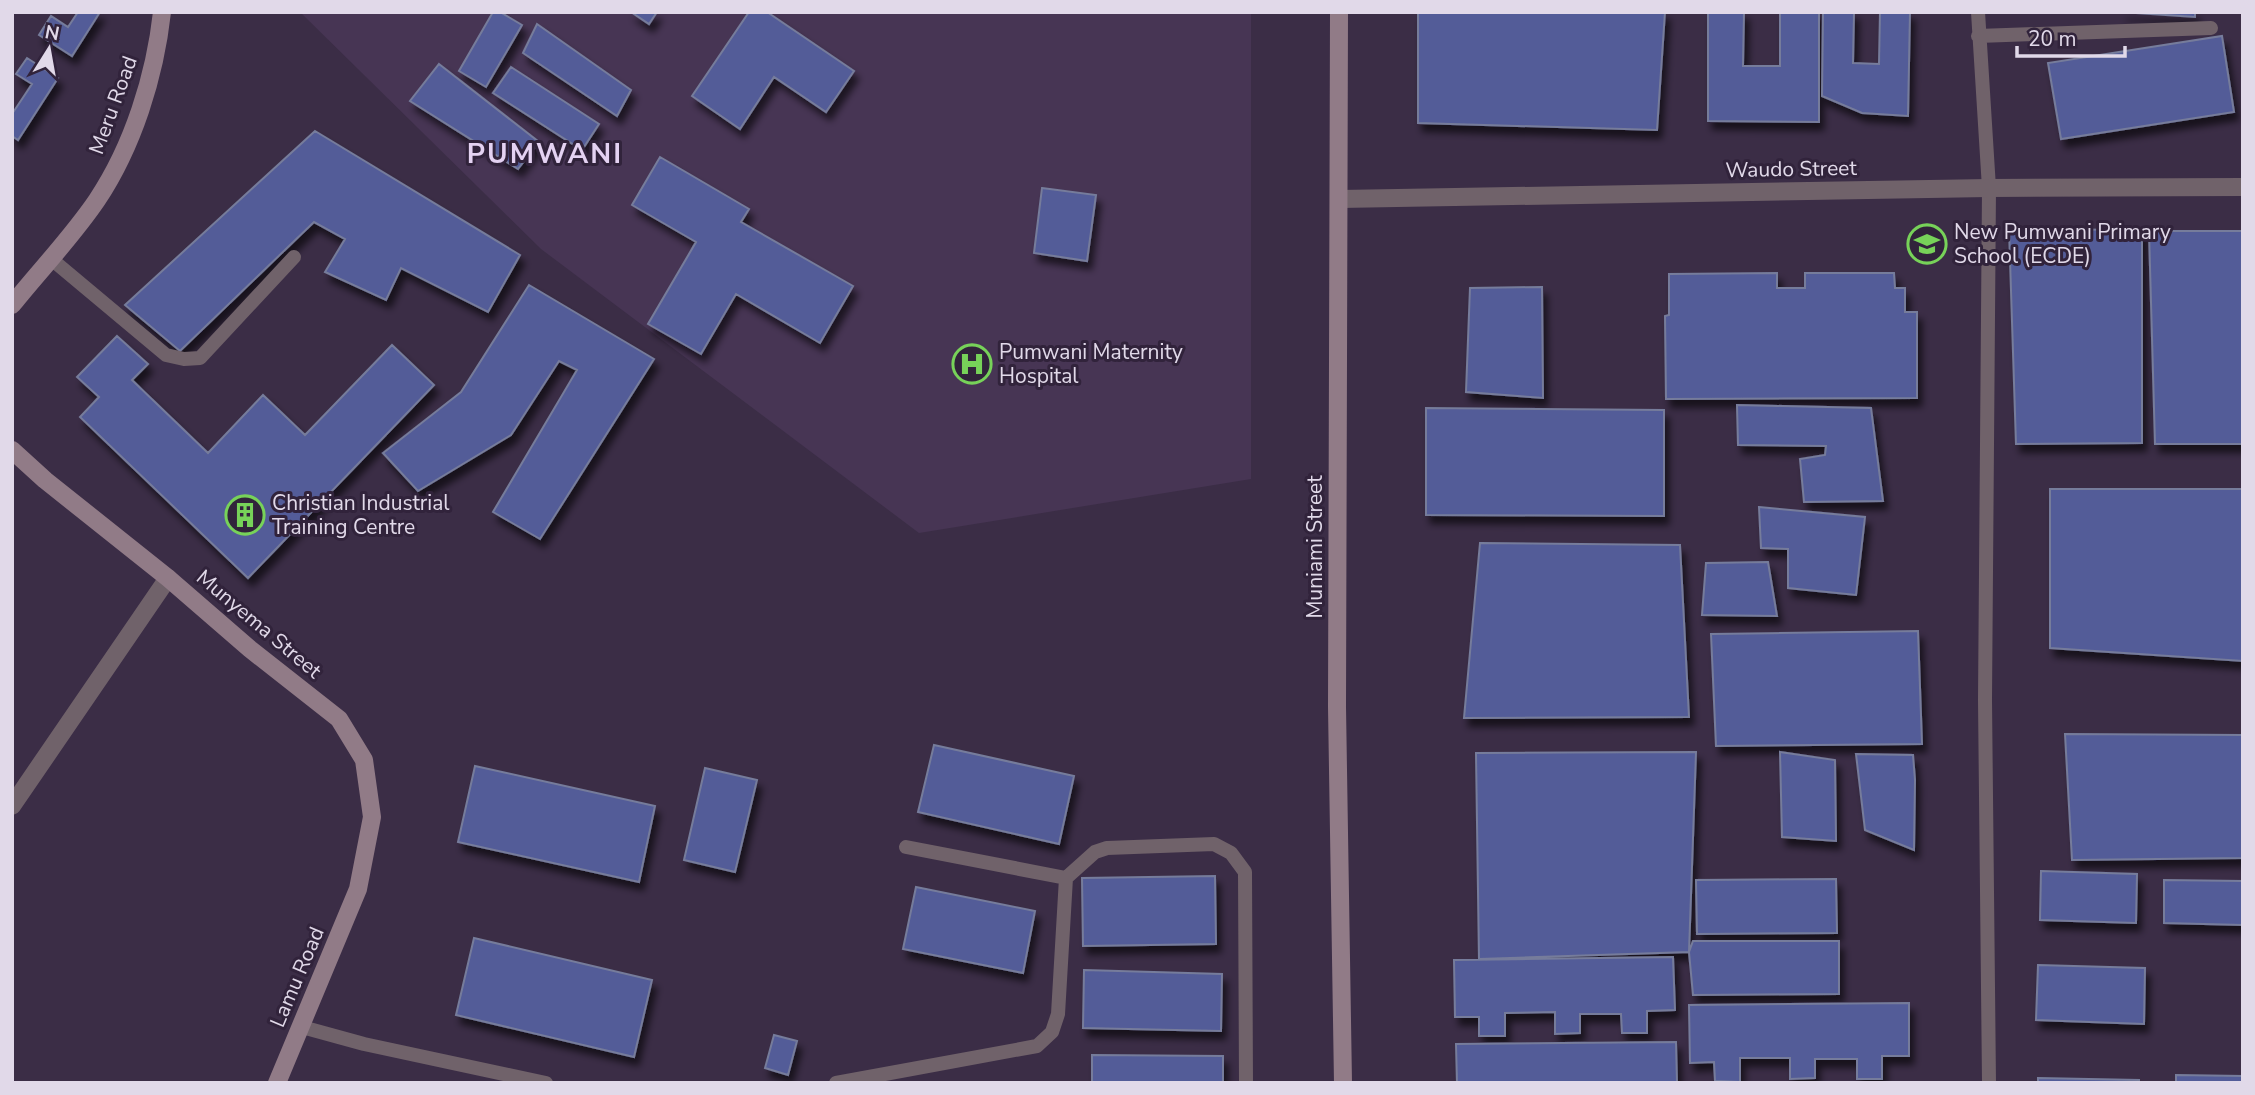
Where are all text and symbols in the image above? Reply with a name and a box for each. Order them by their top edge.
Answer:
north arrow [14,14,84,84]
scale bar [2017,14,2126,58]
text: N [43,19,62,47]
text: 20 m [2028,25,2077,53]
street label: Meru Road [82,52,144,158]
district label: PUMWANI [467,135,623,173]
street label: Waudo Street [1725,154,1858,184]
place label: New Pumwani Primary School (ECDE) [1954,218,2171,270]
school or university icon: New Pumwani Primary School (ECDE) [1906,223,1948,265]
place label: Pumwani Maternity Hospital [999,338,1183,390]
hospital icon: Pumwani Maternity Hospital [951,343,993,385]
street label: Muniami Street [1301,475,1329,619]
place label: Christian Industrial Training Centre [272,489,450,541]
building icon: Christian Industrial Training Centre [224,494,266,536]
street label: Munyema Street [191,563,328,685]
street label: Lamu Road [263,922,331,1032]

